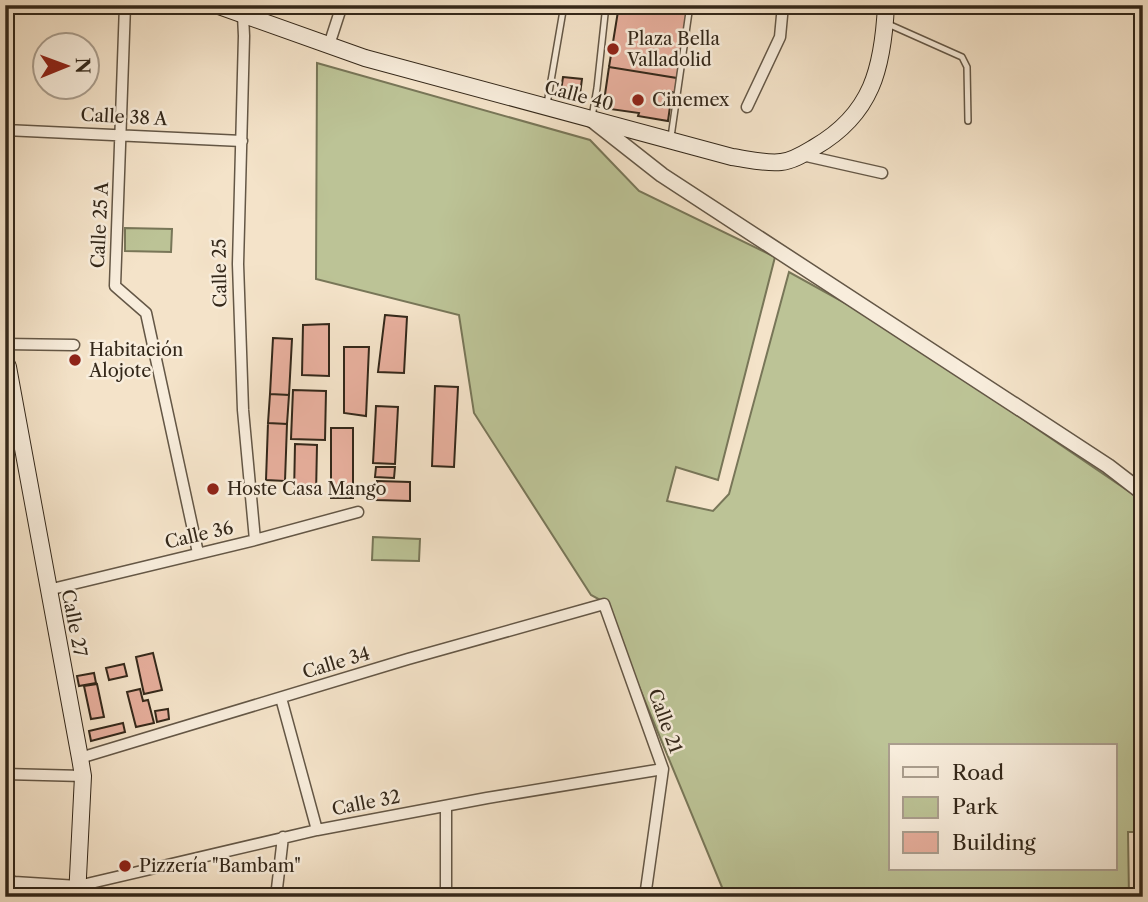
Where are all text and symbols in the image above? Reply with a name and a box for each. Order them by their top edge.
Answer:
place label: Plaza Bella Valladolid [626,28,720,71]
north arrow [32,32,102,102]
marker: Plaza Bella Valladolid [605,41,621,57]
text: N [71,57,94,74]
street label: Calle 40 [542,76,616,116]
place label: Cinemex [652,89,730,111]
marker: Cinemex [630,92,646,108]
street label: Calle 38 A [80,104,169,130]
street label: Calle 25 A [87,181,113,269]
street label: Calle 25 [208,238,232,308]
place label: Habitación Alojote [88,339,183,382]
marker: Habitación Alojote [67,352,83,368]
place label: Hoste Casa Mango [227,478,387,500]
marker: Hoste Casa Mango [205,481,221,497]
street label: Calle 36 [163,516,235,554]
street label: Calle 27 [57,587,91,659]
street label: Calle 34 [300,642,372,684]
street label: Calle 21 [643,686,687,757]
legend [889,744,1116,870]
text: Road [952,760,1004,785]
street label: Calle 32 [330,786,402,820]
text: Park [952,794,998,819]
text: Building [952,830,1037,855]
place label: Pizzería "Bambam" [139,855,301,877]
marker: Pizzería "Bambam" [117,858,133,874]

